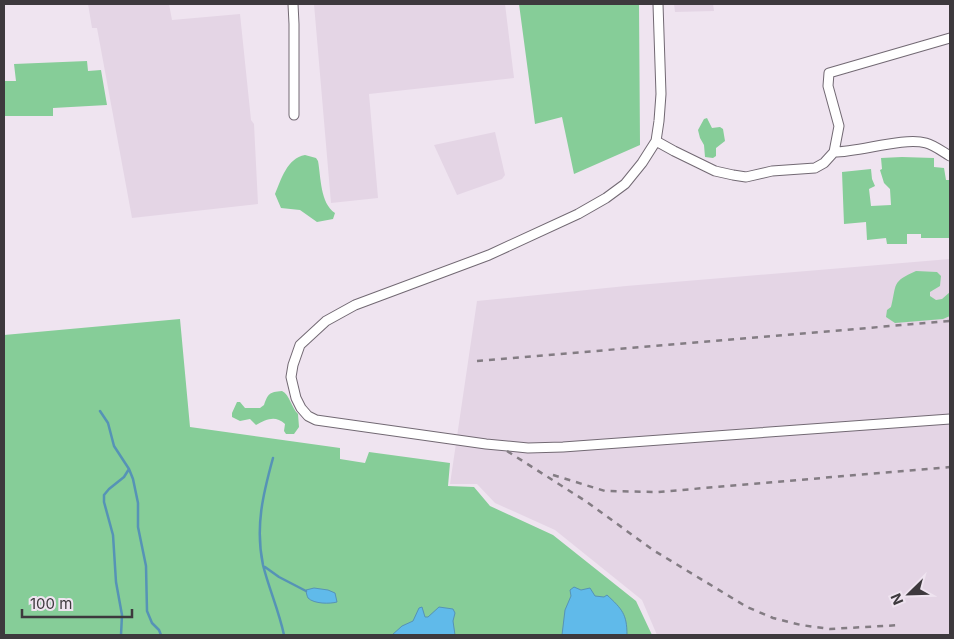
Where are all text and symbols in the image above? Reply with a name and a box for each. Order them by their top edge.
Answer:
north arrow [884,569,934,619]
scale bar [22,586,132,618]
text: N [887,591,906,608]
text: 100 m [30,594,72,613]

